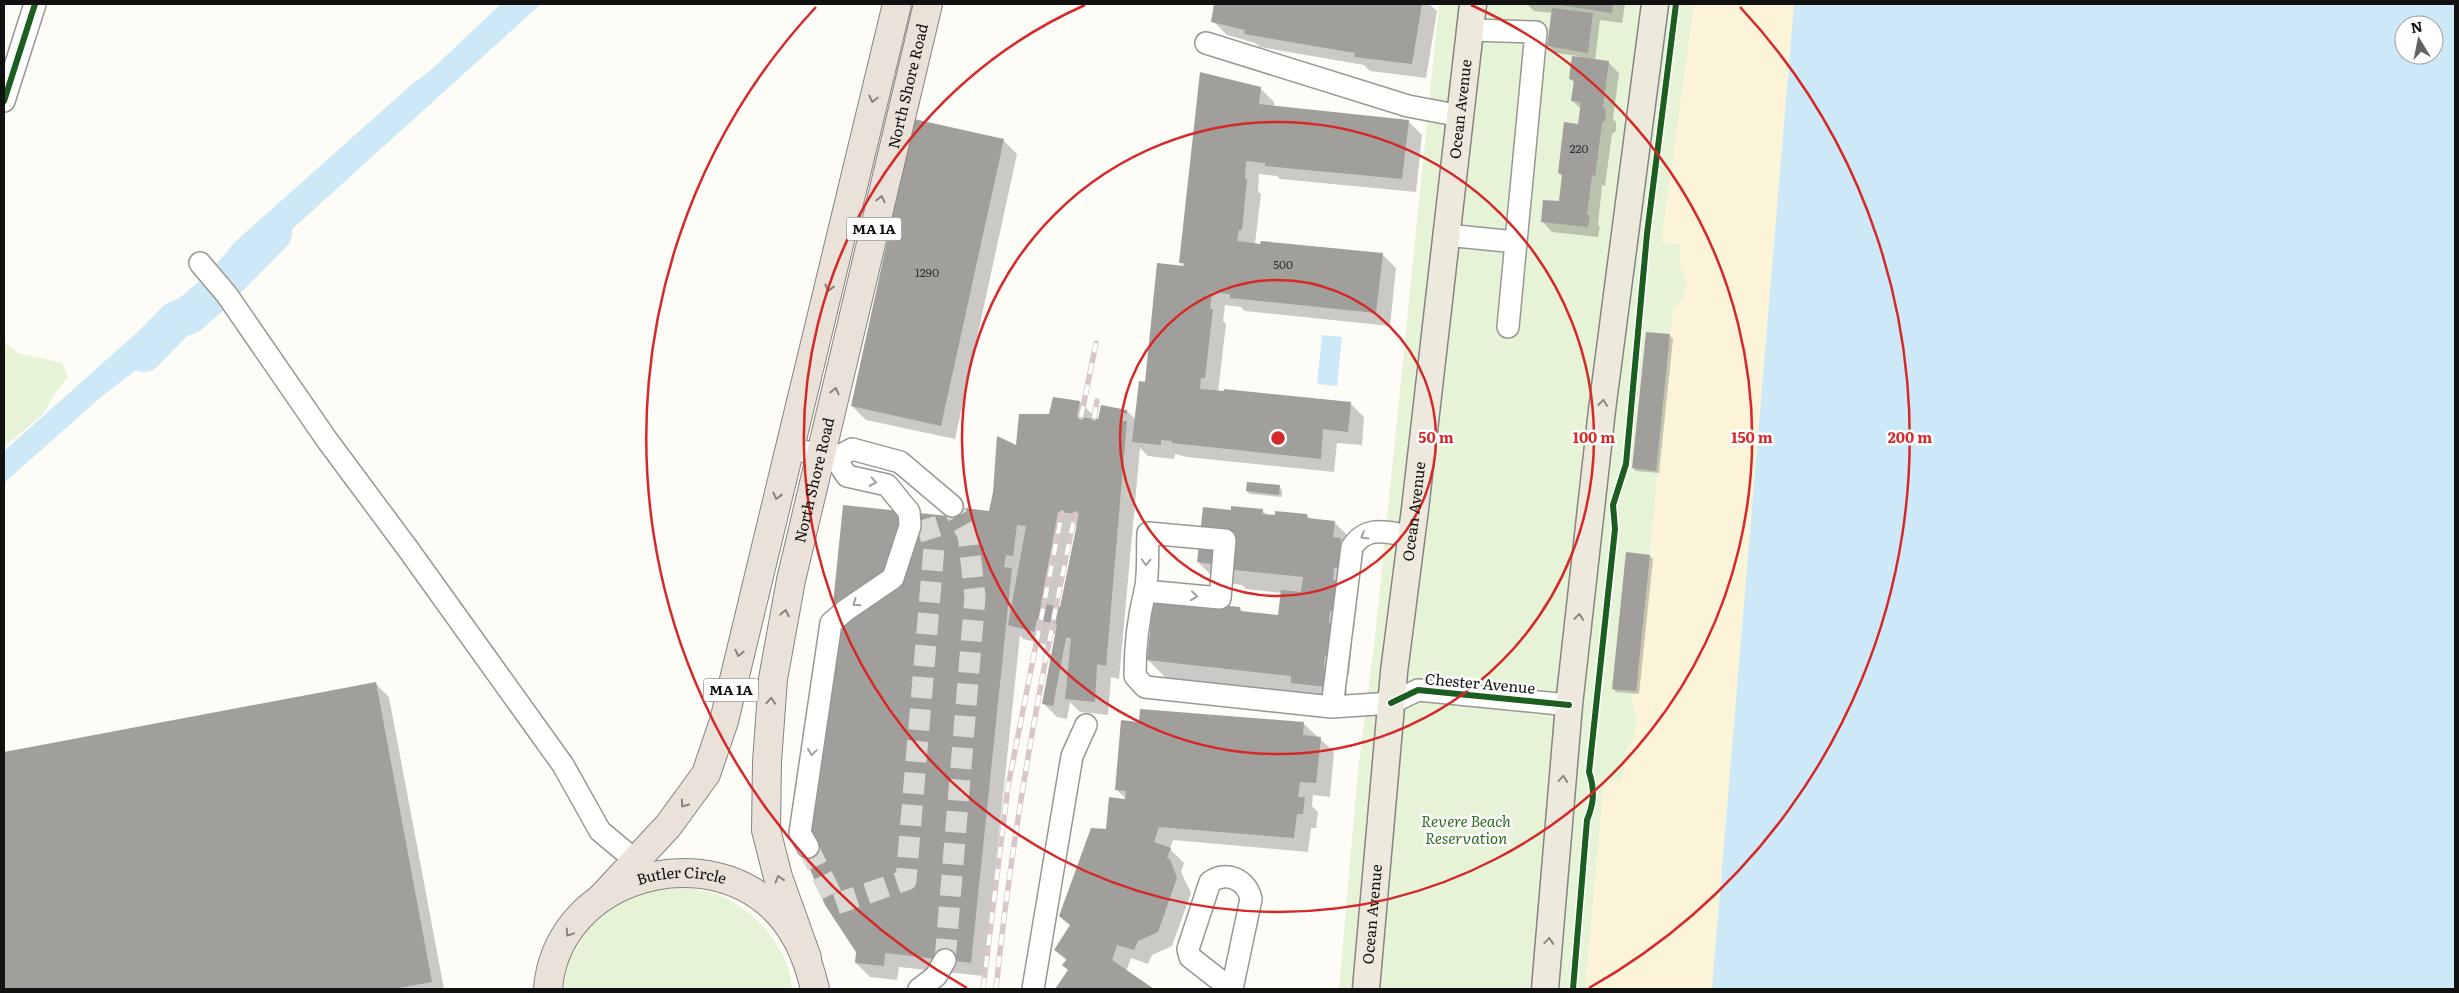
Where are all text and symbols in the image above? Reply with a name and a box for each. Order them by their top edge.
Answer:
north arrow [2394,15,2444,65]
text: N [2409,15,2424,37]
street label: North Shore Road [881,21,933,151]
street label: Ocean Avenue [1442,58,1477,160]
one-way arrow [869,95,879,103]
house number: 220 [1569,139,1589,157]
one-way arrow [875,194,886,203]
road number: MA 1A [846,218,902,240]
house number: 500 [1273,255,1293,273]
house number: 1290 [915,263,939,281]
one-way arrow [824,284,834,292]
one-way arrow [829,386,840,395]
one-way arrow [1597,399,1608,407]
street label: North Shore Road [787,415,839,545]
text: 50 m [1418,425,1454,448]
text: 100 m [1573,425,1615,448]
text: 150 m [1731,425,1773,448]
text: 200 m [1888,425,1932,448]
centre of rings [1269,429,1287,447]
street label: Ocean Avenue [1395,460,1430,563]
one-way arrow [869,476,877,487]
one-way arrow [772,491,783,500]
one-way arrow [1360,530,1369,540]
one-way arrow [1141,558,1152,566]
one-way arrow [1190,590,1198,601]
one-way arrow [853,597,862,606]
one-way arrow [779,608,790,617]
one-way arrow [1573,613,1584,621]
one-way arrow [734,649,745,658]
street label: Chester Avenue [1424,666,1537,699]
road number: MA 1A [704,678,758,702]
one-way arrow [765,697,776,705]
one-way arrow [807,748,818,756]
one-way arrow [1557,774,1568,782]
one-way arrow [681,798,690,808]
park label: Revere Beach Reservation [1421,809,1511,849]
street label: Butler Circle [633,860,730,890]
street label: Ocean Avenue [1355,863,1387,965]
one-way arrow [774,876,784,884]
one-way arrow [566,927,575,936]
one-way arrow [1543,936,1554,944]

